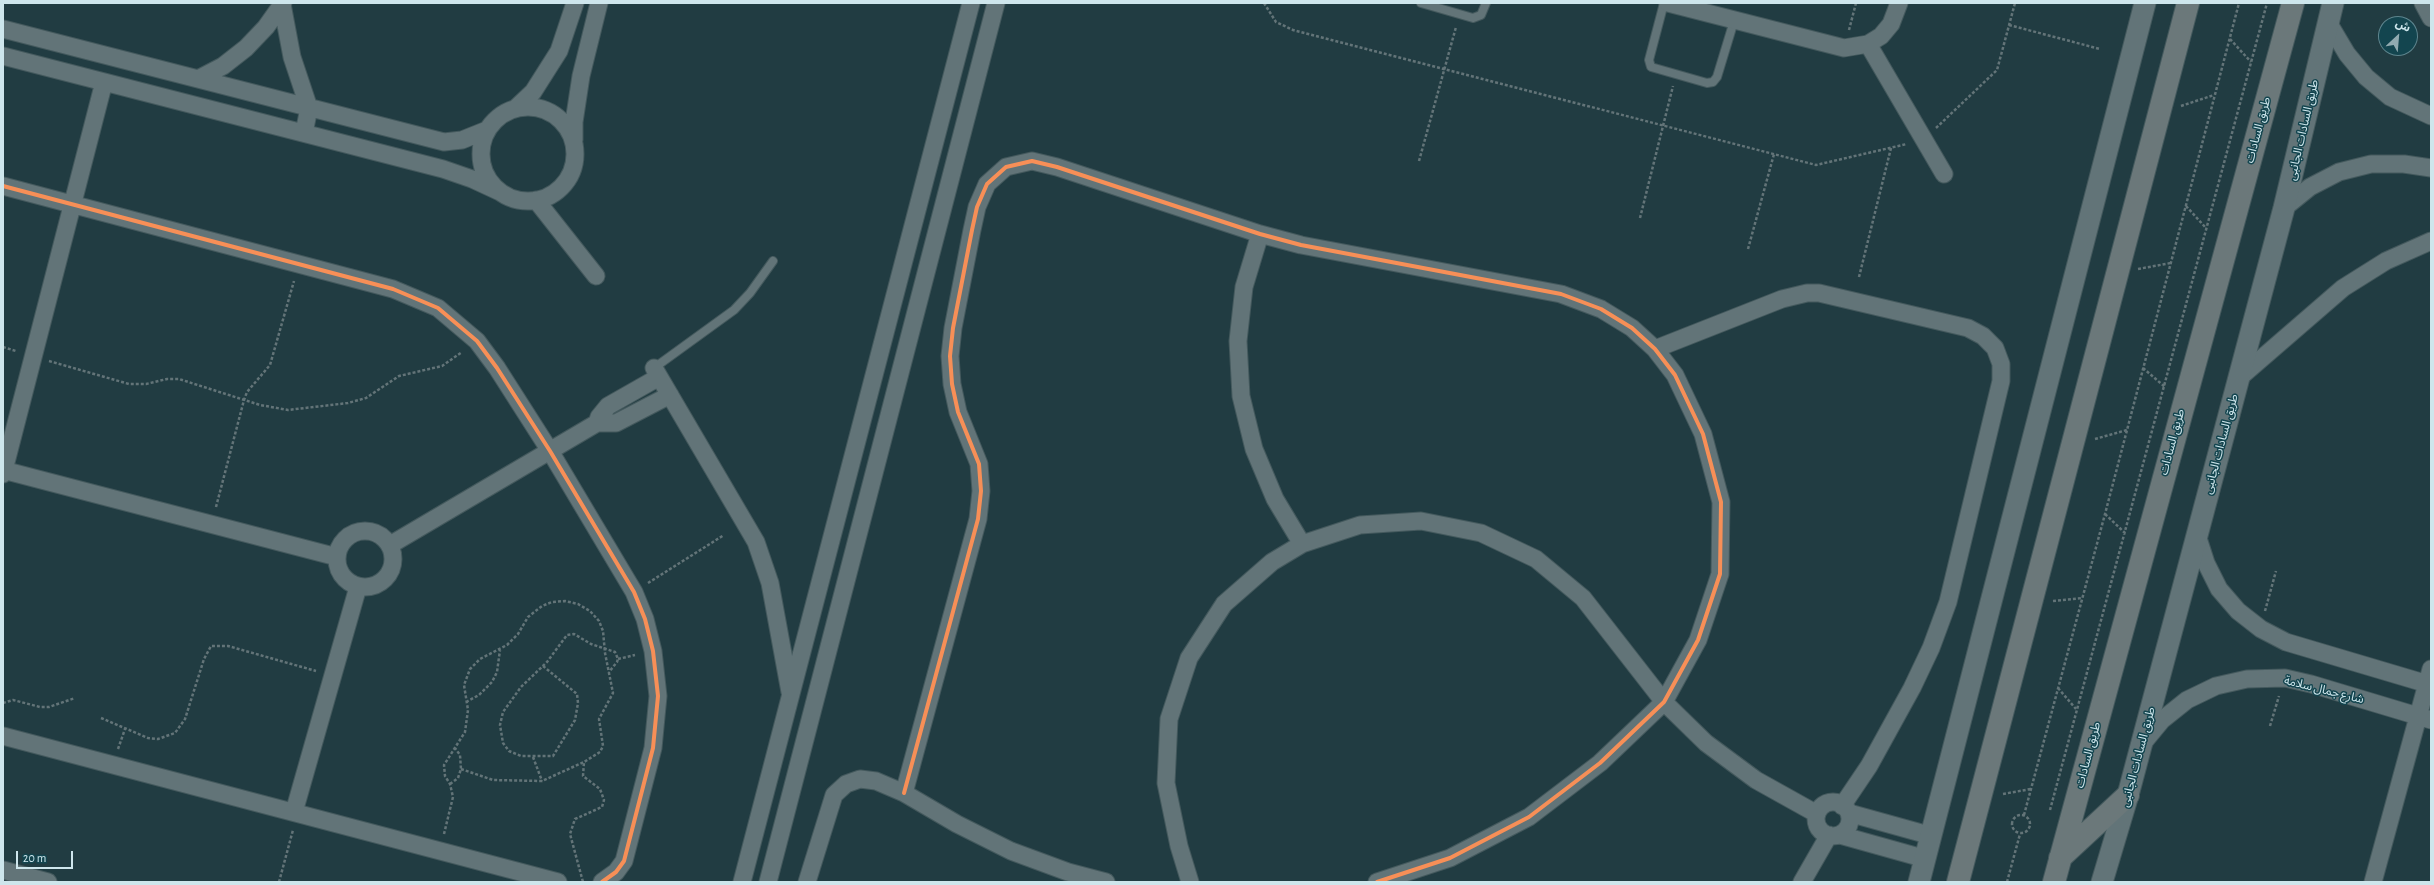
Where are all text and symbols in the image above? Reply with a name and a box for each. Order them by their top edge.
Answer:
north arrow [2378,16,2418,56]
text: ش [2394,17,2412,34]
street label: طريق السادات الجانبى [2284,78,2322,182]
street label: طريق السادات [2242,95,2274,165]
street label: طريق السادات الجانبى [2201,392,2241,496]
street label: طريق السادات [2156,407,2188,477]
street label: شارع جمال سلامة [2283,673,2365,707]
street label: طريق السادات الجانبى [2118,705,2158,809]
street label: طريق السادات [2072,720,2104,790]
scale bar [18,843,75,869]
text: 20 m [23,852,46,864]

